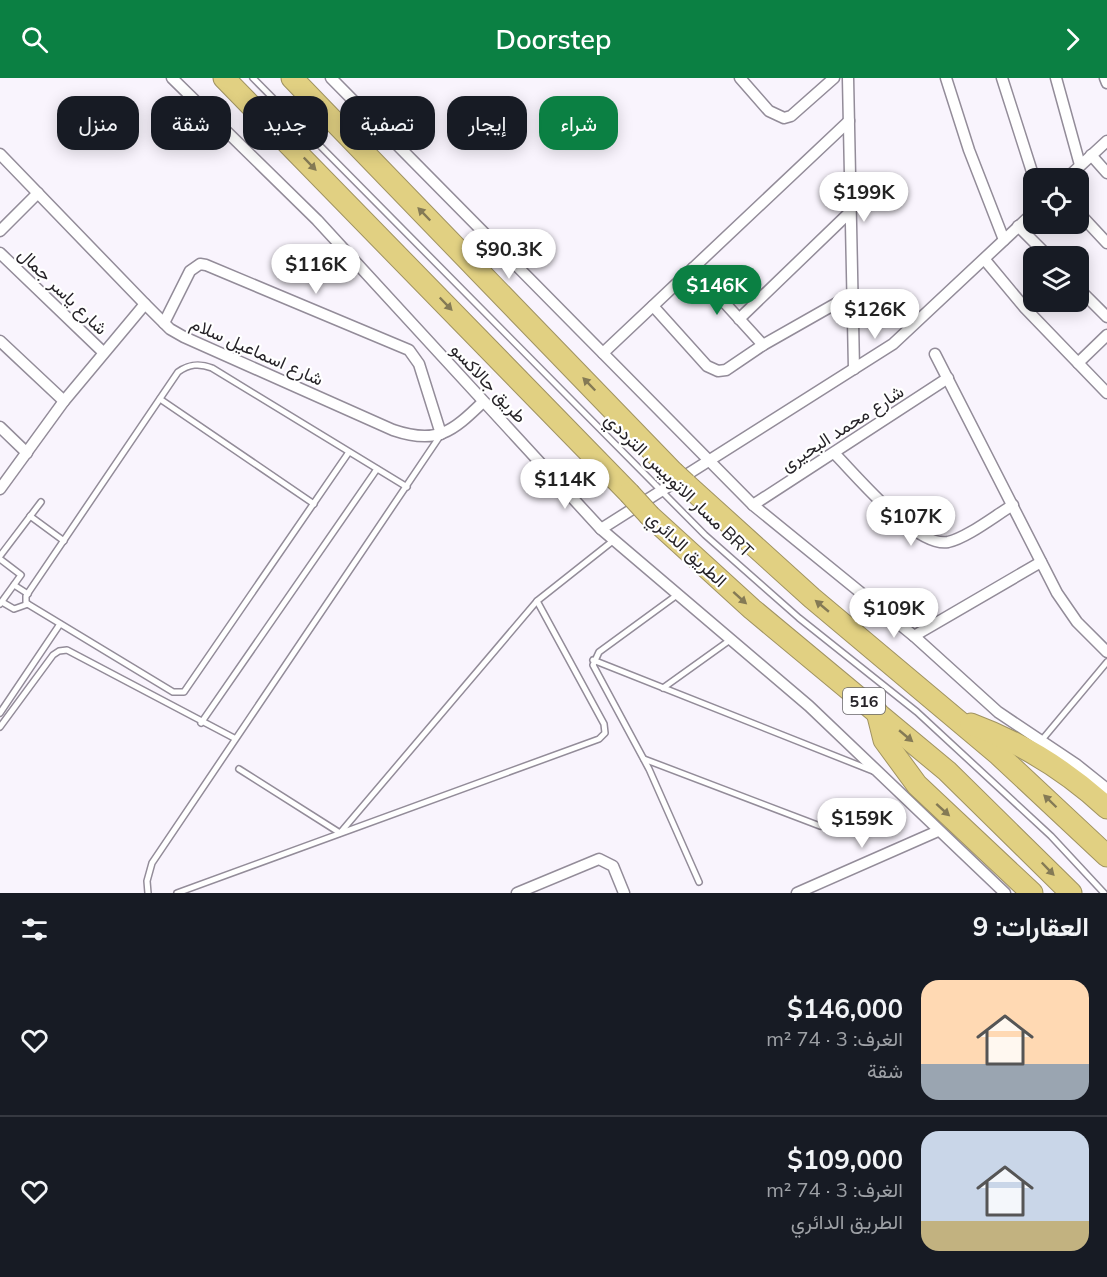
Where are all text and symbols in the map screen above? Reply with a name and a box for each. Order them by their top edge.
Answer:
text: Doorstep [496,22,611,56]
icon: search [18,23,51,56]
icon: forward [1056,23,1089,56]
chip: منزل [57,96,139,150]
chip: شقة [151,96,231,150]
chip: جديد [243,96,328,150]
chip: تصفية [340,96,435,150]
chip: إيجار [447,96,527,150]
chip: شراء [539,96,618,150]
one-way arrow [303,157,317,172]
map controls [1023,168,1089,312]
button: locate [1023,168,1089,234]
pin: $199K [822,172,906,223]
text: $199K [833,179,895,204]
one-way arrow [417,208,431,222]
pin: $90.3K [460,229,558,280]
text: $90.3K [476,236,542,261]
street label: شارع ياسر جمال [13,243,113,340]
pin: $116K [274,244,358,295]
button: layers [1023,246,1089,312]
text: $116K [285,251,347,276]
pin: $146K [675,265,759,316]
text: $146K [686,272,748,297]
pin: $126K [833,289,917,340]
text: $126K [844,296,906,321]
one-way arrow [438,297,452,311]
street label: شارع اسماعيل سلام [186,311,327,392]
street label: طريق جالاكسو [446,338,532,428]
one-way arrow [582,378,596,392]
street label: شارع محمد البحيرى [776,380,908,477]
street label: مسار الاتوبيس الترددي BRT [597,408,758,565]
pin: $114K [523,459,607,510]
text: $114K [534,466,596,491]
pin: $107K [869,496,953,547]
text: $107K [880,503,942,528]
street label: الطريق الدائري [640,506,732,595]
pin: $109K [852,588,936,639]
one-way arrow [732,591,747,605]
text: $109K [863,595,925,620]
one-way arrow [815,600,830,613]
road number: 516 [843,688,885,714]
one-way arrow [898,729,913,742]
one-way arrow [1043,794,1057,808]
pin: $159K [820,798,904,849]
one-way arrow [936,803,951,817]
text: $159K [831,805,893,830]
one-way arrow [1041,862,1055,876]
text: العقارات: 9 [973,910,1089,943]
icon: filters [18,913,51,946]
text: $146,000 [787,992,903,1025]
icon: home [969,1004,1041,1076]
icon: heart [18,1024,51,1057]
text: الغرف: 3 · 74 m² [766,1026,903,1051]
text: شقة [867,1058,903,1083]
text: $109,000 [787,1143,903,1176]
icon: home [969,1155,1041,1227]
icon: heart [18,1175,51,1208]
text: الغرف: 3 · 74 m² [766,1177,903,1202]
text: الطريق الدائري [791,1209,903,1234]

